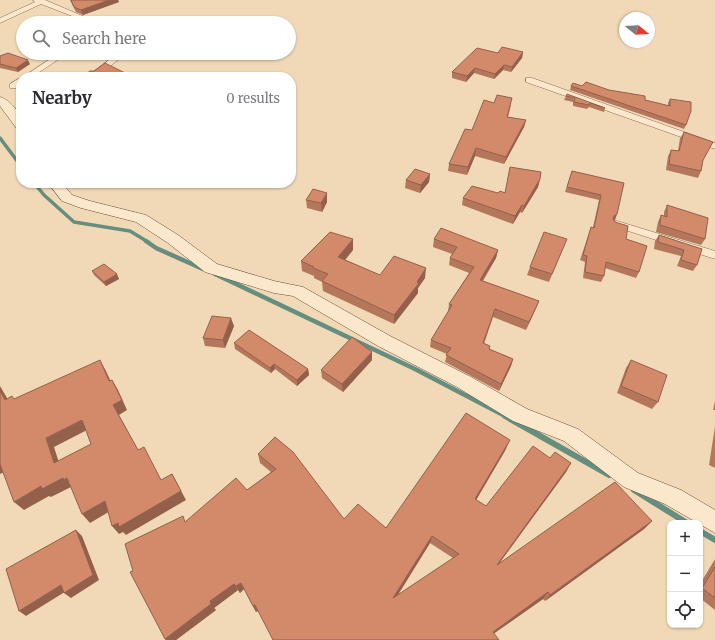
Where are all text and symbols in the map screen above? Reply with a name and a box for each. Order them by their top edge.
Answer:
north arrow [619,12,655,48]
search box [16,16,296,60]
icon: search [30,27,52,49]
text: Search here [62,29,146,48]
text: Nearby [32,87,92,109]
text: 0 results [226,90,280,107]
map controls [667,520,703,628]
button: + [667,520,703,556]
button: − [667,556,703,592]
button: locate [667,592,703,628]

